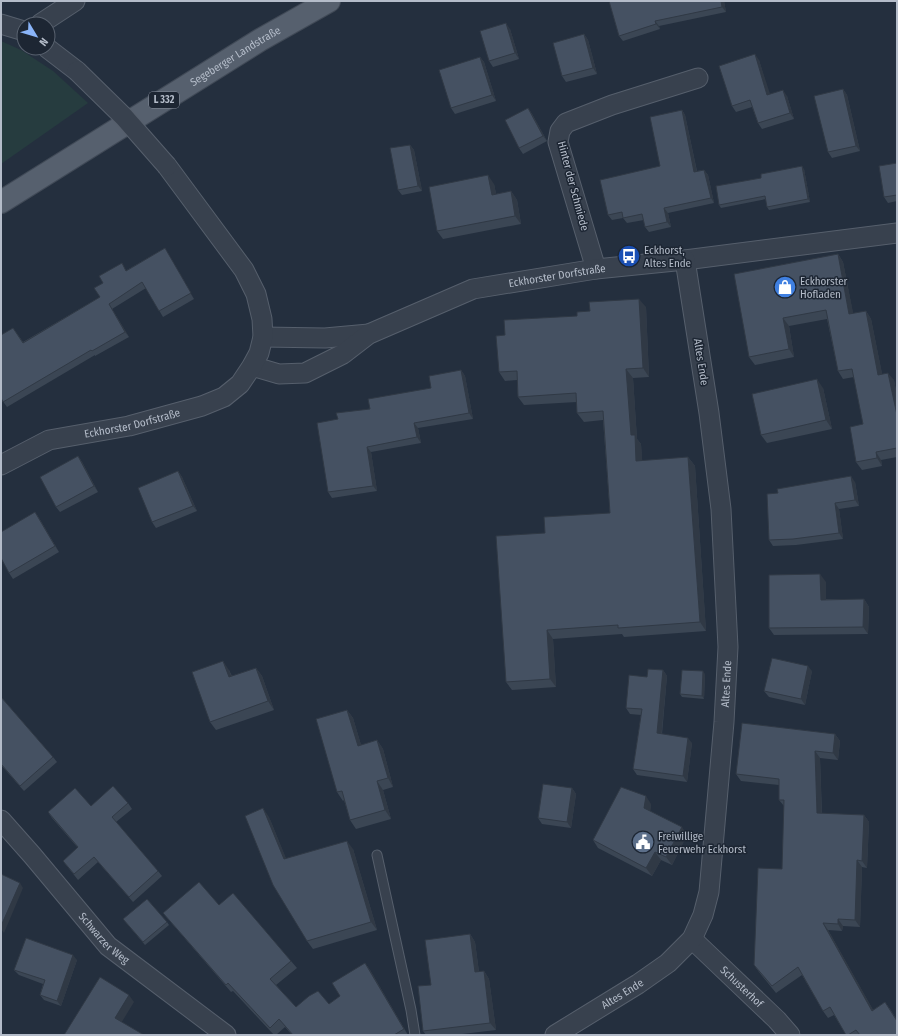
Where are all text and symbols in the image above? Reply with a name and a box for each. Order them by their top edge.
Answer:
north arrow [16,16,56,56]
street label: Segeberger Landstraße [188,23,283,89]
text: N [36,35,51,48]
road number: L 332 [149,92,179,108]
street label: Hinter der Schmiede [555,140,591,232]
bus stop icon: Eckhorst, Altes Ende [616,243,642,269]
place label: Eckhorst, Altes Ende [644,244,691,270]
street label: Eckhorster Dorfstraße [508,262,606,290]
shop icon: Eckhorster Hofladen [772,274,798,300]
place label: Eckhorster Hofladen [800,275,848,301]
street label: Altes Ende [691,338,711,386]
street label: Eckhorster Dorfstraße [83,406,182,440]
street label: Altes Ende [718,660,734,708]
public building icon: Freiwillige Feuerwehr Eckhorst [630,829,656,855]
place label: Freiwillige Feuerwehr Eckhorst [658,830,746,856]
street label: Schwarzer Weg [76,910,133,967]
street label: Schusterhof [718,963,766,1010]
street label: Altes Ende [599,976,646,1012]

